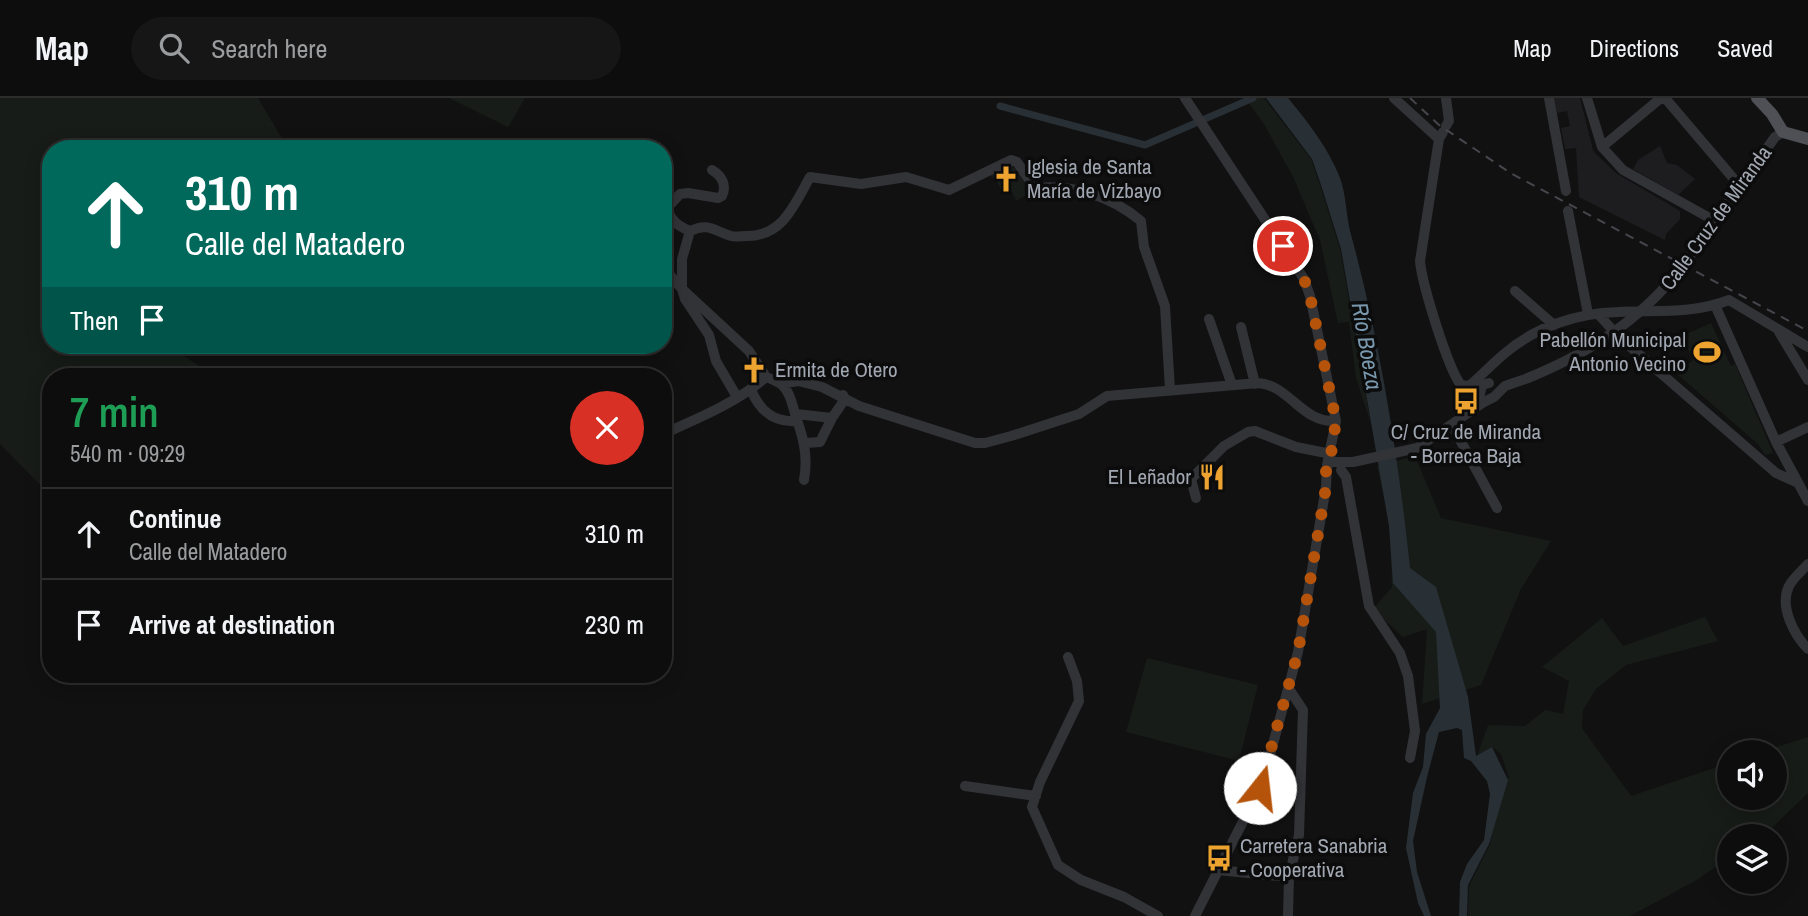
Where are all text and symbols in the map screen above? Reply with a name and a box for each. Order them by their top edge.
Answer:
search box [131,17,621,80]
text: Map [35,26,89,70]
icon: search [155,29,193,67]
text: Search here [211,31,327,66]
text: Map [1513,32,1551,64]
text: Directions [1589,32,1679,64]
text: Saved [1717,32,1773,64]
street label: Calle Cruz de Miranda [1653,139,1778,296]
place label: Iglesia de Santa María de Vizbayo [1027,152,1162,205]
text: 310 m [185,159,299,225]
church icon: Iglesia de Santa María de Vizbayo [991,164,1021,194]
icon: ahead [70,168,161,259]
pin [1253,216,1313,276]
text: Calle del Matadero [185,222,405,265]
icon: arrive [1264,227,1302,265]
water label: Río Boeza [1345,300,1390,392]
icon: arrive [133,301,171,339]
text: Then [70,303,119,338]
place label: Pabellón Municipal Antonio Vecino [1540,325,1686,378]
sports icon: Pabellón Municipal Antonio Vecino [1692,337,1722,367]
church icon: Ermita de Otero [739,355,769,385]
place label: Ermita de Otero [775,355,898,384]
text: 7 min [70,384,159,440]
bus stop icon: C/ Cruz de Miranda - Borreca Baja [1451,386,1481,416]
button: close [570,391,644,465]
place label: C/ Cruz de Miranda - Borreca Baja [1391,417,1542,470]
text: 540 m · 09:29 [70,438,185,469]
place label: El Leñador [1108,462,1191,491]
restaurant icon: El Leñador [1197,462,1227,492]
text: Continue [129,501,221,536]
icon: ahead [70,515,108,553]
text: 310 m [585,516,644,551]
text: Calle del Matadero [129,536,287,567]
icon: arrive [70,606,108,644]
text: Arrive at destination [129,607,335,642]
text: 230 m [585,607,644,642]
map controls [1717,740,1787,894]
button: sound [1717,740,1787,810]
position arrow [1223,751,1297,825]
button: layers [1717,824,1787,894]
place label: Carretera Sanabria - Cooperativa [1240,831,1388,884]
bus stop icon: Carretera Sanabria - Cooperativa [1204,843,1234,873]

